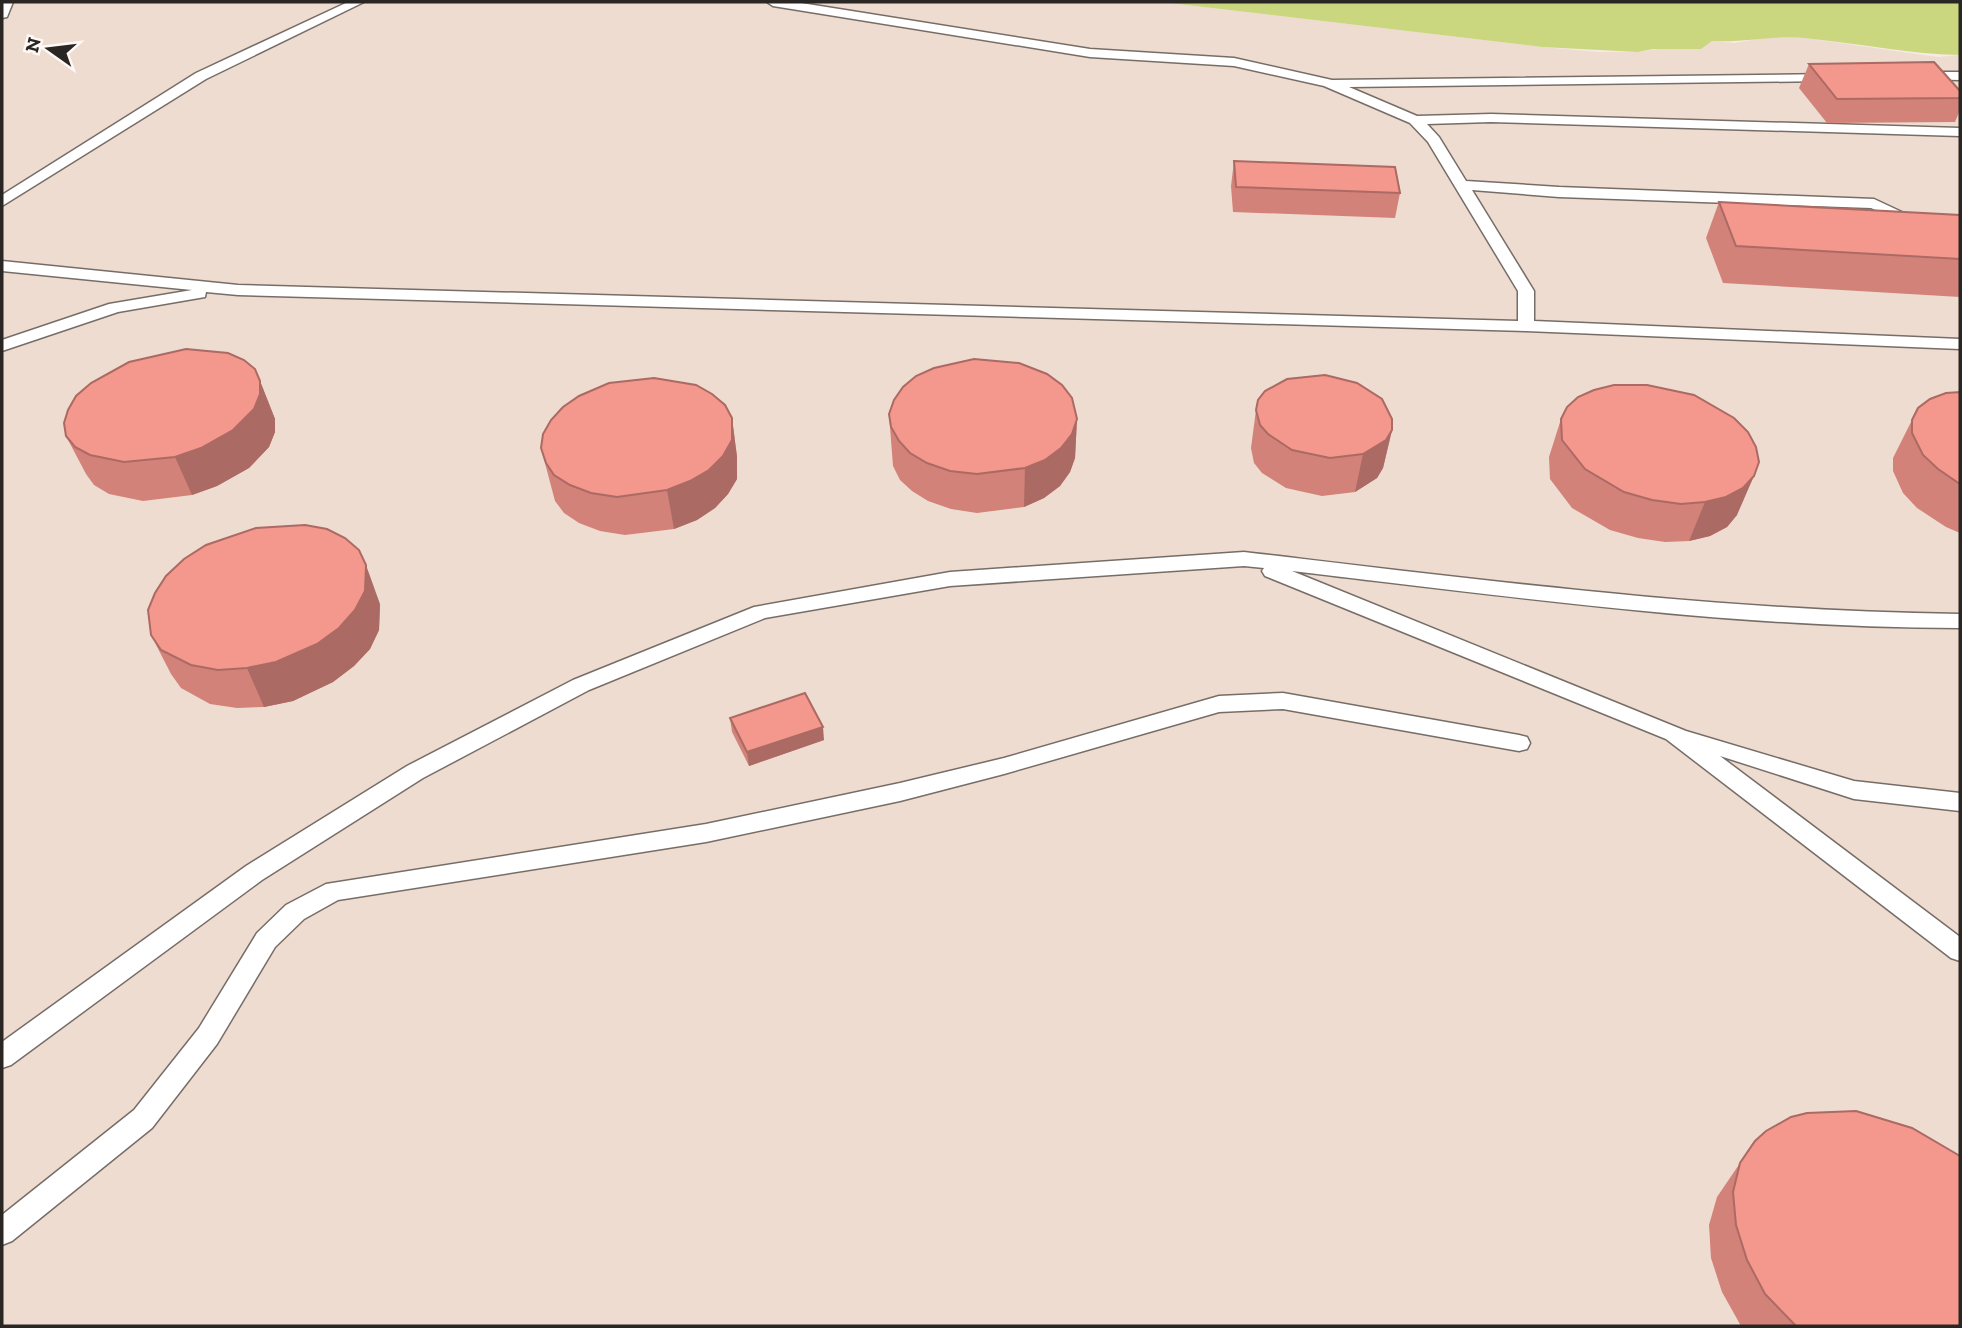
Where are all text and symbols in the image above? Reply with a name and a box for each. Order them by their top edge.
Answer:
north arrow [14,14,84,84]
text: N [20,35,46,55]

